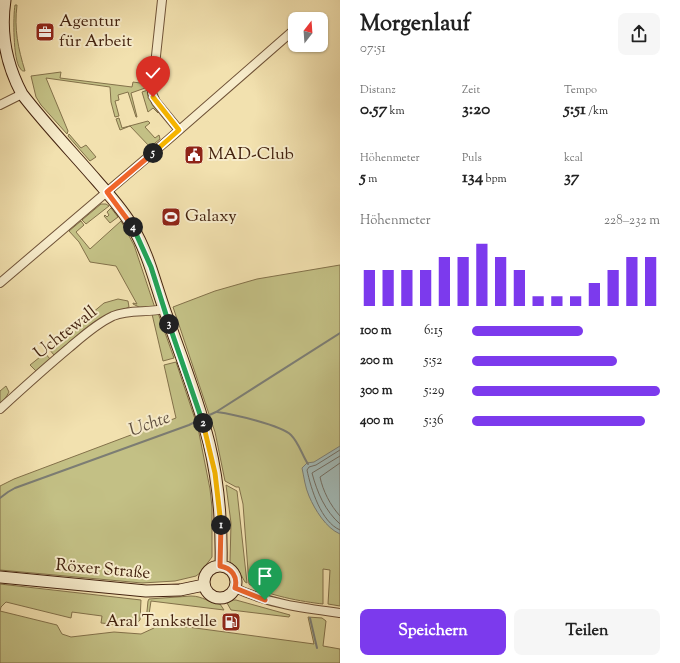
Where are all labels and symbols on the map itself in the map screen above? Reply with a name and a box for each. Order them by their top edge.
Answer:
place label: Agentur für Arbeit [59,10,132,54]
north arrow [288,12,328,52]
office icon: Agentur für Arbeit [34,21,56,43]
pin [136,56,170,97]
pin: 5 [143,143,163,163]
place label: MAD-Club [208,143,294,167]
public building icon: MAD-Club [183,144,205,166]
place label: Galaxy [185,205,237,229]
sports icon: Galaxy [160,206,182,228]
pin: 4 [123,217,143,237]
street label: Uchtewall [29,300,103,365]
pin: 3 [159,314,179,334]
water label: Uchte [126,406,174,444]
pin: 2 [193,413,213,433]
pin: 1 [211,515,231,535]
street label: Röxer Straße [55,554,151,586]
pin [248,559,282,600]
place label: Aral Tankstelle [106,610,217,634]
fuel station icon: Aral Tankstelle [220,611,242,633]

